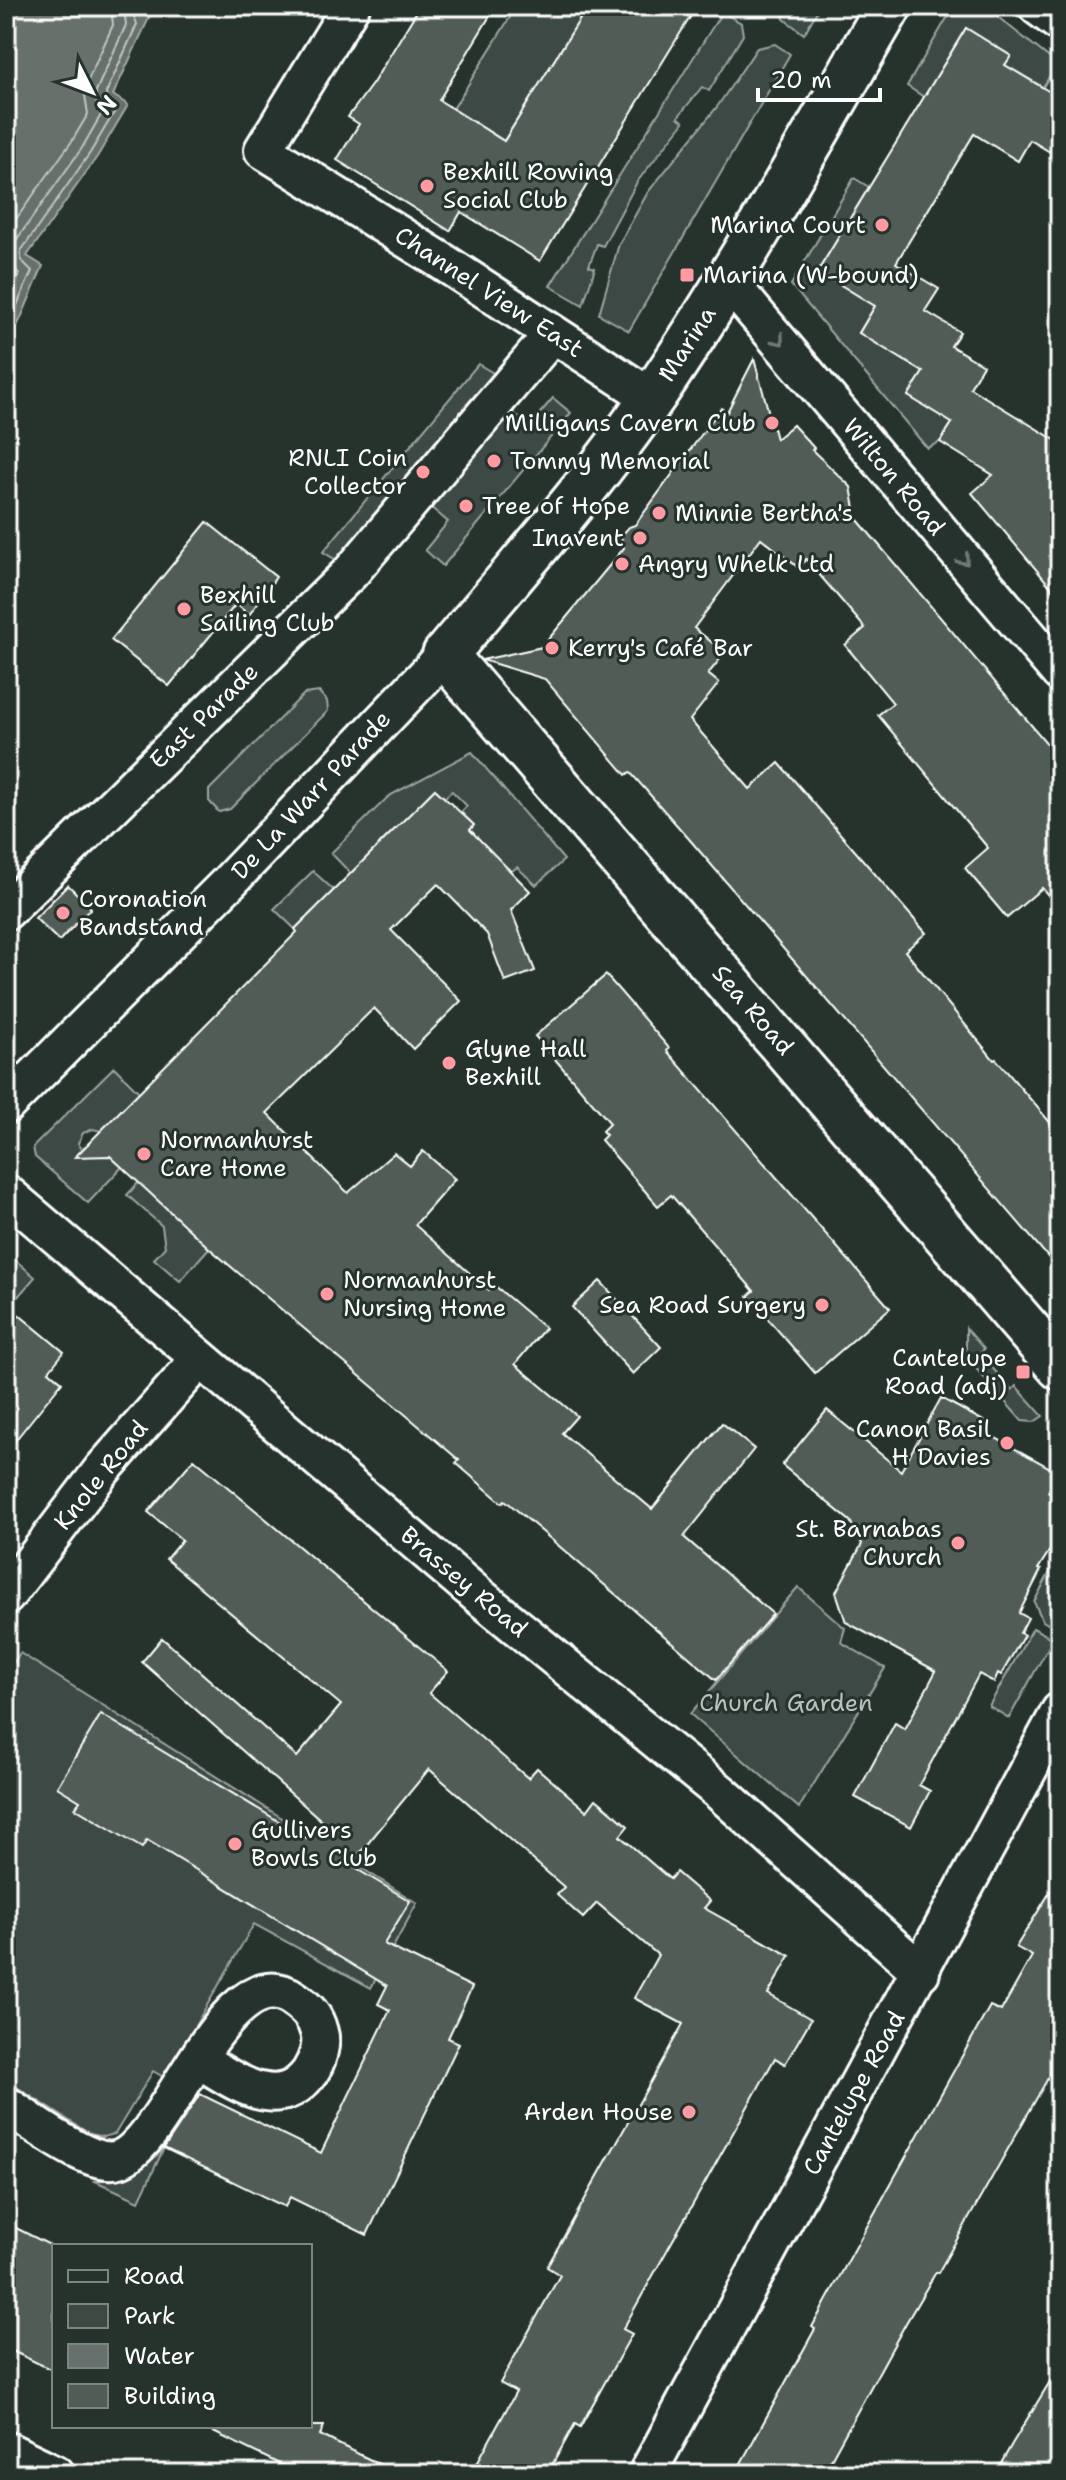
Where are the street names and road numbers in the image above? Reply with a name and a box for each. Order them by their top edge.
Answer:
street label: Channel View East [389,219,589,365]
street label: Marina [651,300,723,388]
street label: Wilton Road [835,412,953,542]
street label: East Parade [143,656,265,776]
street label: De La Warr Parade [224,703,398,887]
street label: Sea Road [705,958,801,1062]
street label: Knole Road [47,1413,155,1537]
street label: Brassey Road [394,1519,534,1645]
street label: Cantelupe Road [796,2005,912,2181]

